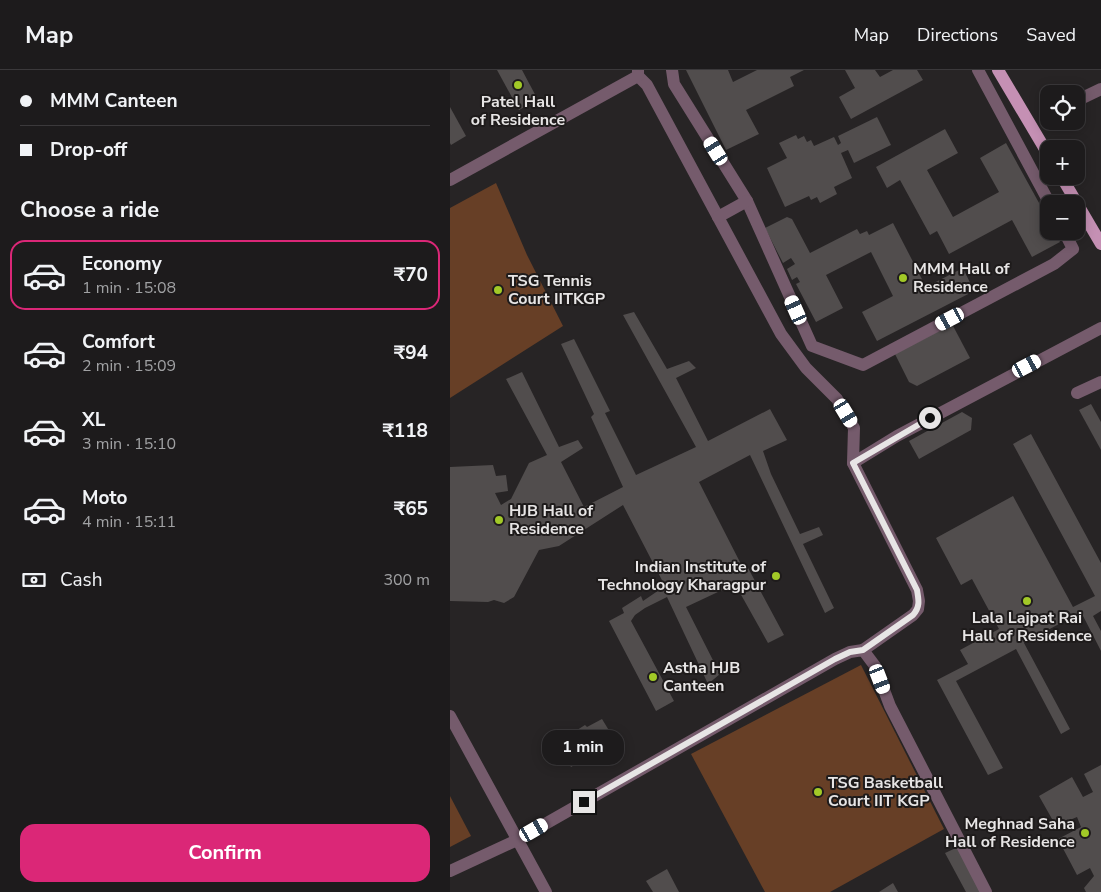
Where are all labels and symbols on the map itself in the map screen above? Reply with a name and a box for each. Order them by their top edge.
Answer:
marker: Patel Hall of Residence [512,79,524,91]
place label: Patel Hall of Residence [471,91,565,131]
car [701,134,730,168]
place label: MMM Hall of Residence [913,258,1011,298]
place label: TSG Tennis Court IITKGP [508,270,605,310]
marker: MMM Hall of Residence [897,272,909,284]
marker: TSG Tennis Court IITKGP [492,284,504,296]
car [783,293,808,327]
car [933,305,966,333]
car [1010,352,1043,380]
car [831,396,860,430]
route start [919,407,941,429]
place label: HJB Hall of Residence [509,500,594,540]
marker: HJB Hall of Residence [493,514,505,526]
place label: Indian Institute of Technology Kharagpur [598,556,767,596]
marker: Indian Institute of Technology Kharagpur [770,570,782,582]
marker: Lala Lajpat Rai Hall of Residence [1021,595,1033,607]
place label: Lala Lajpat Rai Hall of Residence [962,607,1092,647]
place label: Astha HJB Canteen [663,657,740,697]
car [867,662,892,696]
marker: Astha HJB Canteen [647,671,659,683]
callout: 1 min [543,730,625,764]
place label: TSG Basketball Court IIT KGP [828,772,943,812]
marker: TSG Basketball Court IIT KGP [812,786,824,798]
route end [573,791,595,813]
place label: Meghnad Saha Hall of Residence [945,813,1075,853]
car [517,816,550,844]
marker: Meghnad Saha Hall of Residence [1079,827,1091,839]

